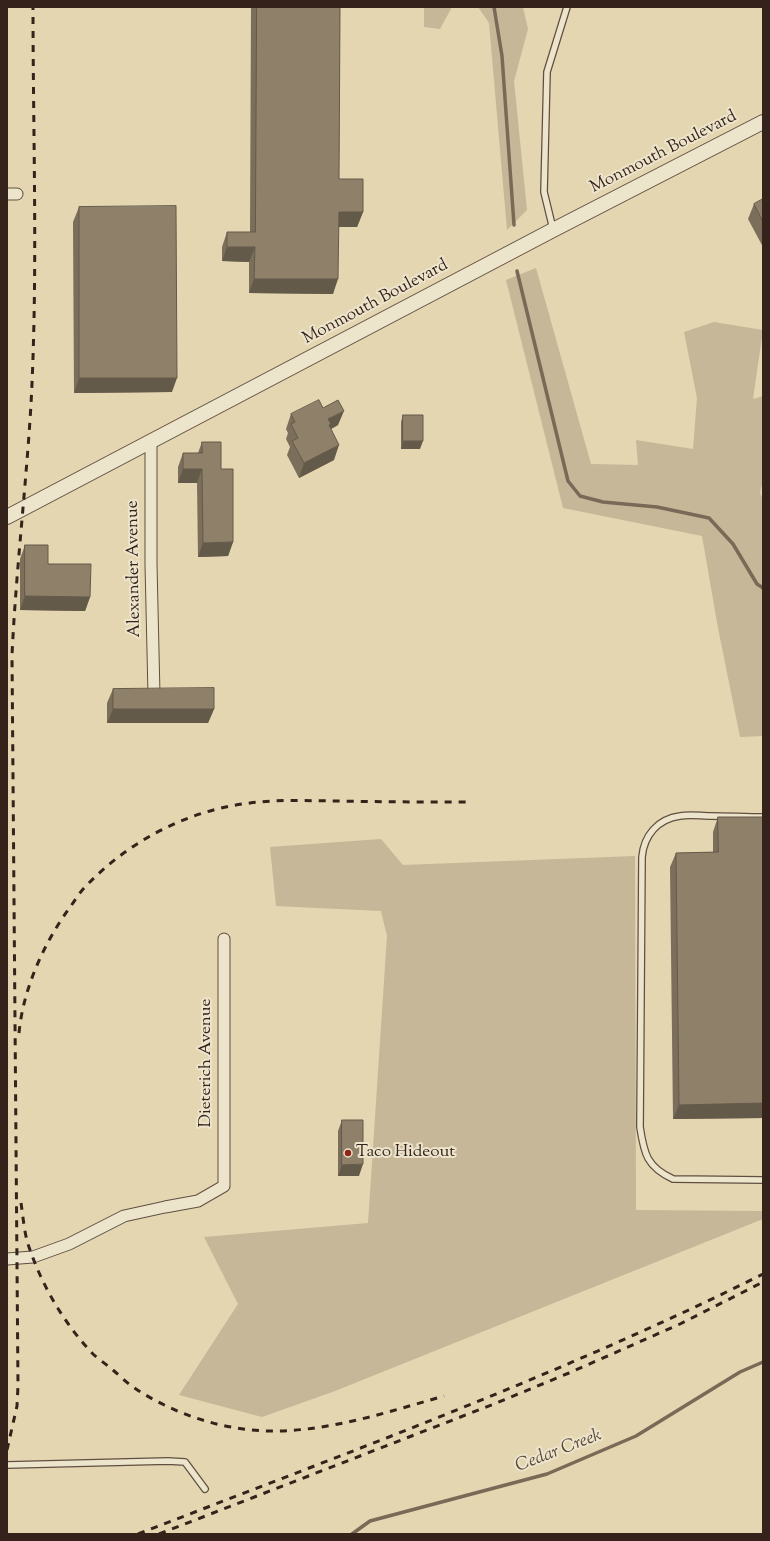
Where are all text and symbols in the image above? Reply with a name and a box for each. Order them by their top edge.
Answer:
street label: Monmouth Boulevard [587,107,741,199]
street label: Monmouth Boulevard [300,256,452,350]
street label: Alexander Avenue [124,500,146,638]
street label: Dieterich Avenue [197,999,217,1127]
place label: Taco Hideout [356,1143,455,1163]
marker: Taco Hideout [343,1148,353,1158]
water label: Cedar Creek [513,1426,605,1478]

